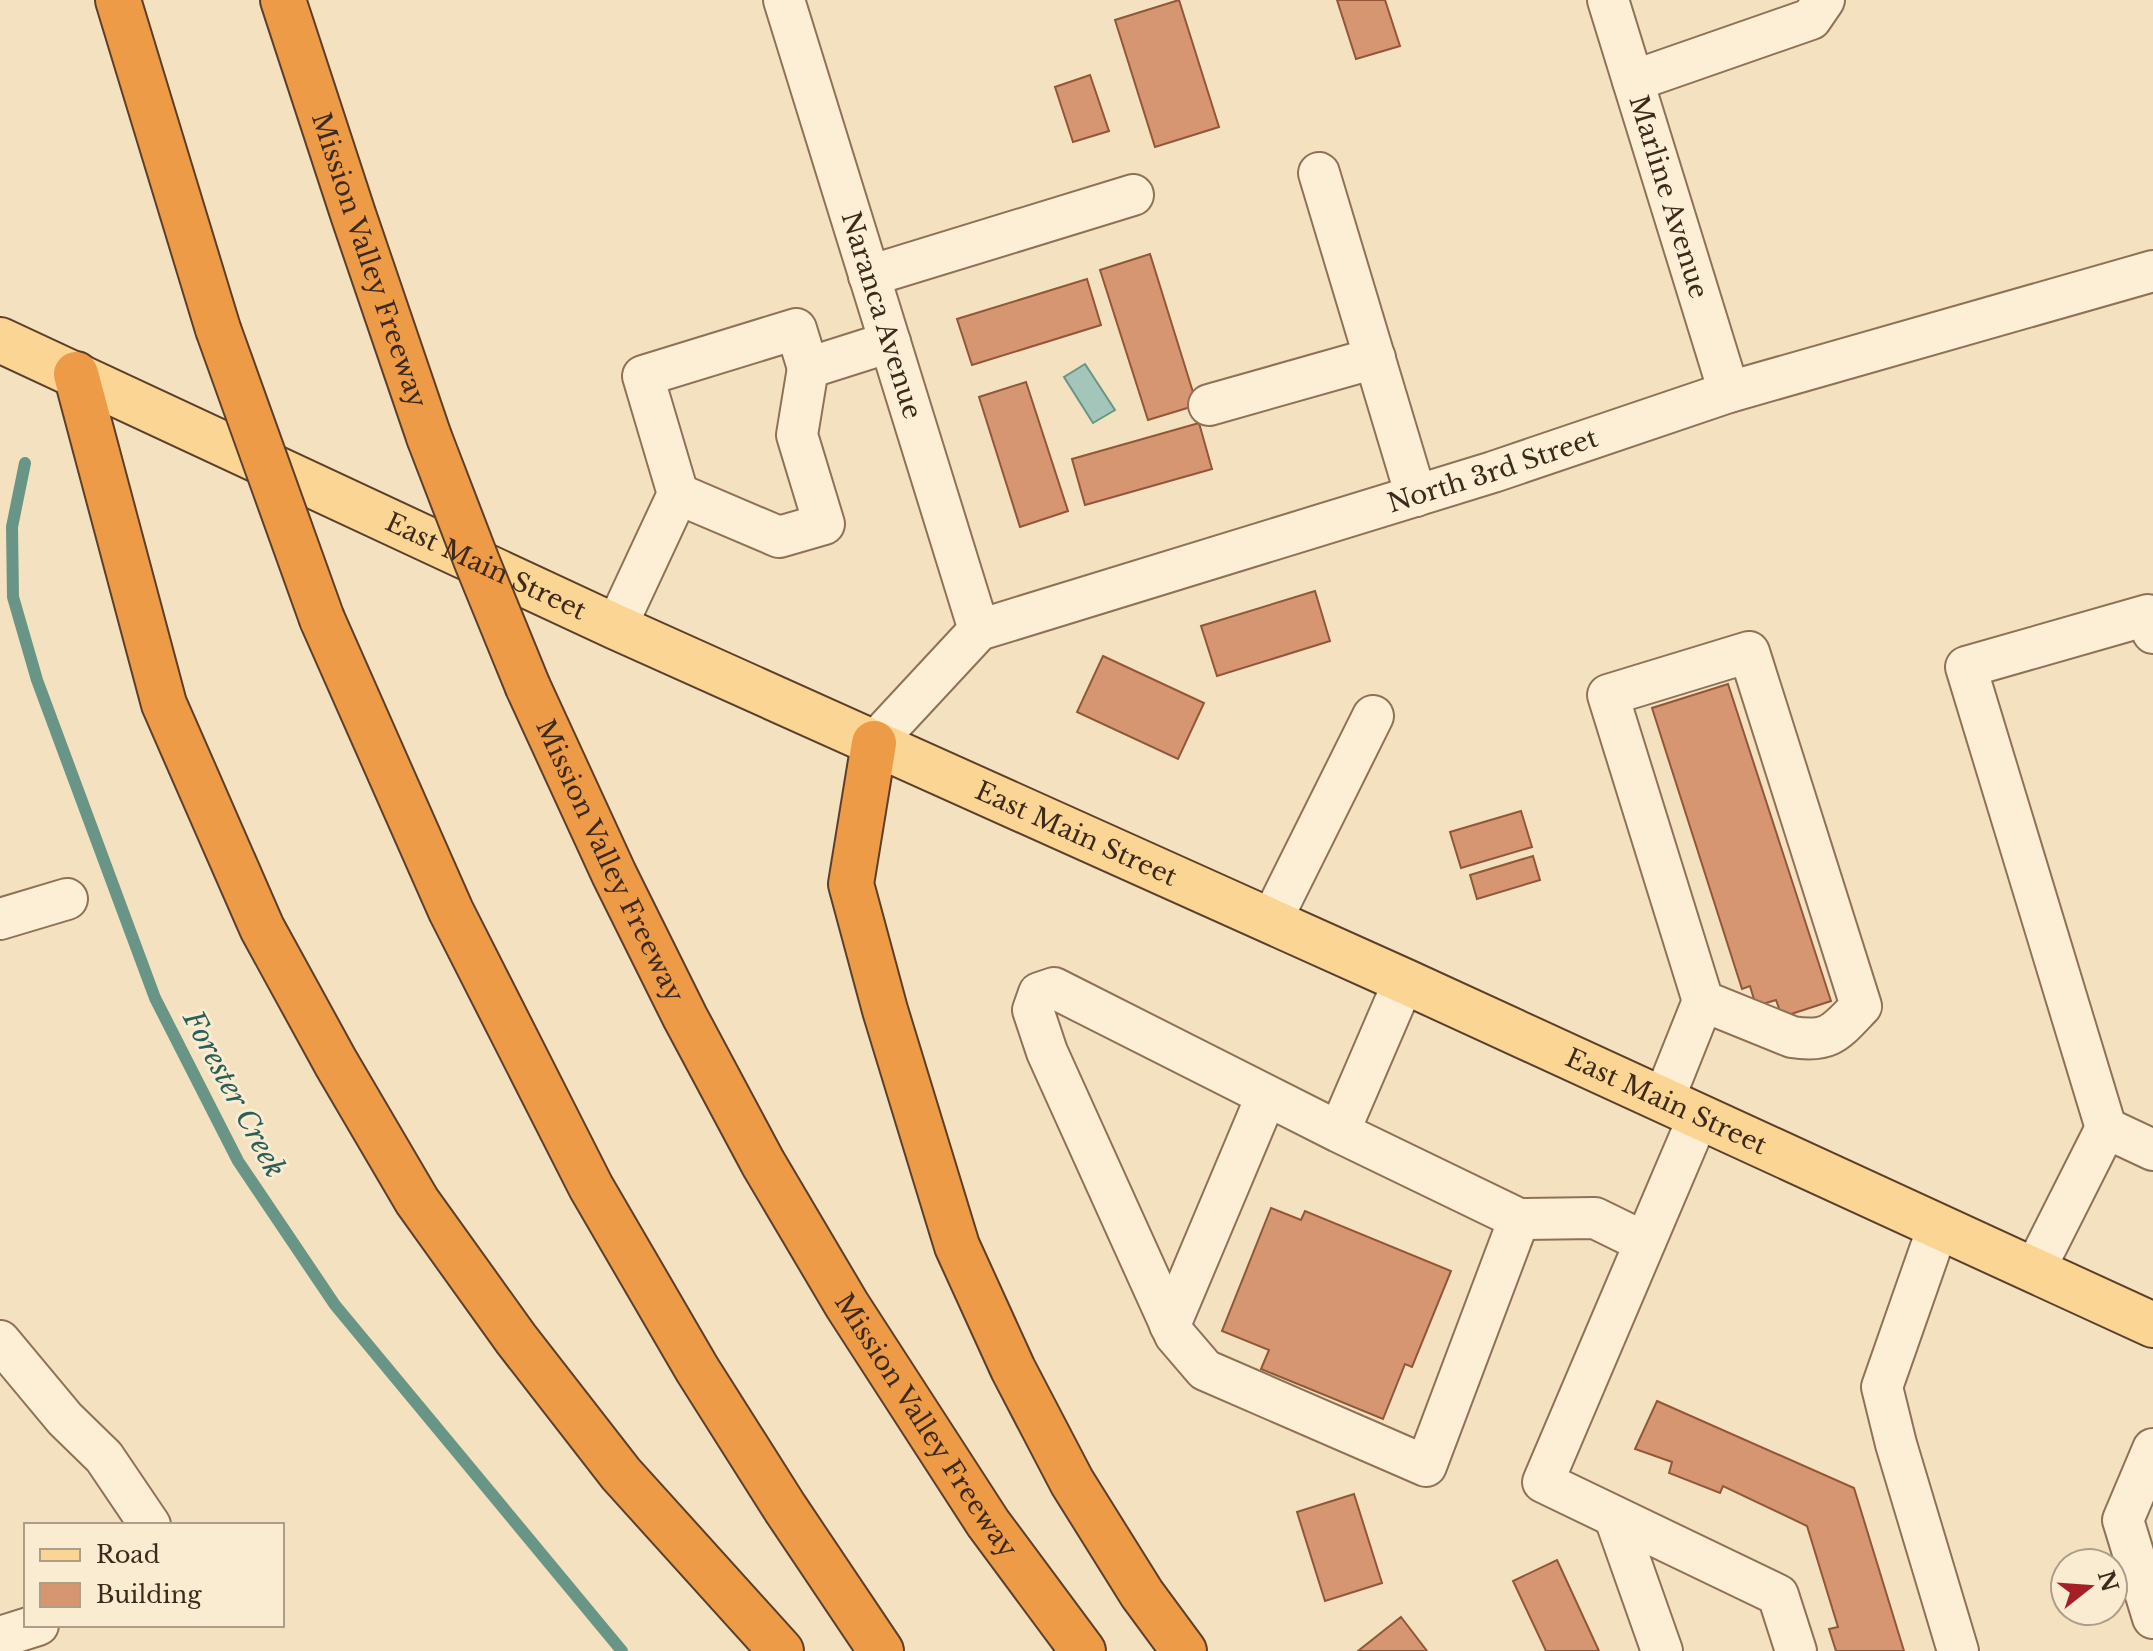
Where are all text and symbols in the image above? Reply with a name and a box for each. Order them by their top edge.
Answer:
street label: Marline Avenue [1622,91,1715,302]
street label: Mission Valley Freeway [305,108,434,412]
street label: Naranca Avenue [834,208,929,423]
street label: North 3rd Street [1384,422,1602,519]
street label: East Main Street [380,506,591,627]
street label: Mission Valley Freeway [529,714,691,1008]
street label: East Main Street [970,775,1182,893]
water label: Forester Creek [175,1004,293,1183]
street label: East Main Street [1561,1041,1772,1161]
street label: Mission Valley Freeway [828,1287,1024,1564]
legend [24,1523,284,1627]
text: Road [96,1540,160,1569]
north arrow [2049,1547,2129,1627]
text: N [2092,1567,2124,1595]
text: Building [96,1580,202,1609]

